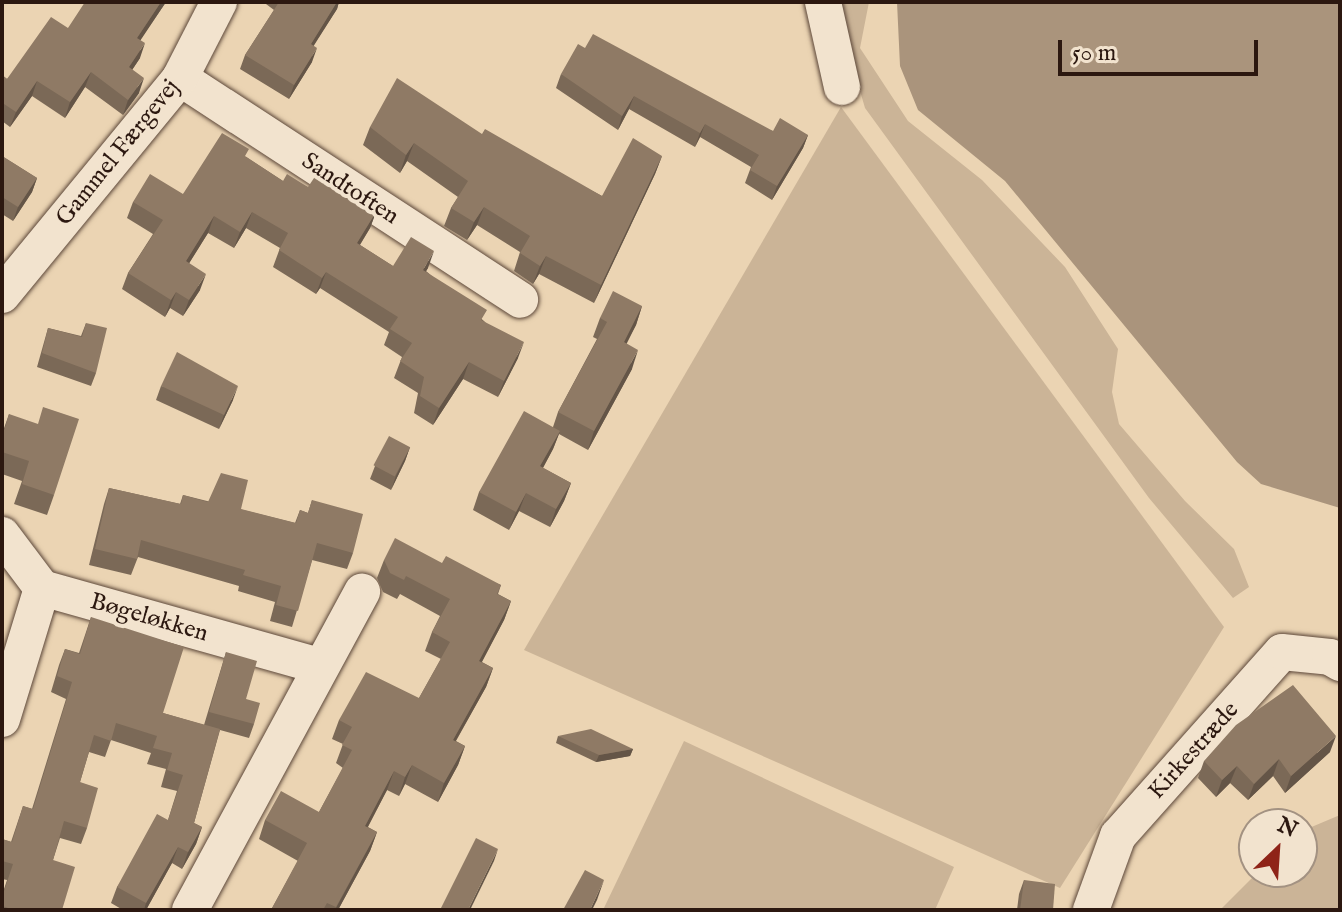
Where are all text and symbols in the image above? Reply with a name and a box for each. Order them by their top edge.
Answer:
scale bar [1062,24,1262,74]
text: 50 m [1072,38,1116,69]
street label: Gammel Færgevej [50,74,186,232]
street label: Sandtoften [296,147,404,231]
street label: Bøgeløkken [87,587,211,649]
street label: Kirkestræde [1143,696,1245,806]
north arrow [1238,808,1318,888]
text: N [1273,811,1302,845]

